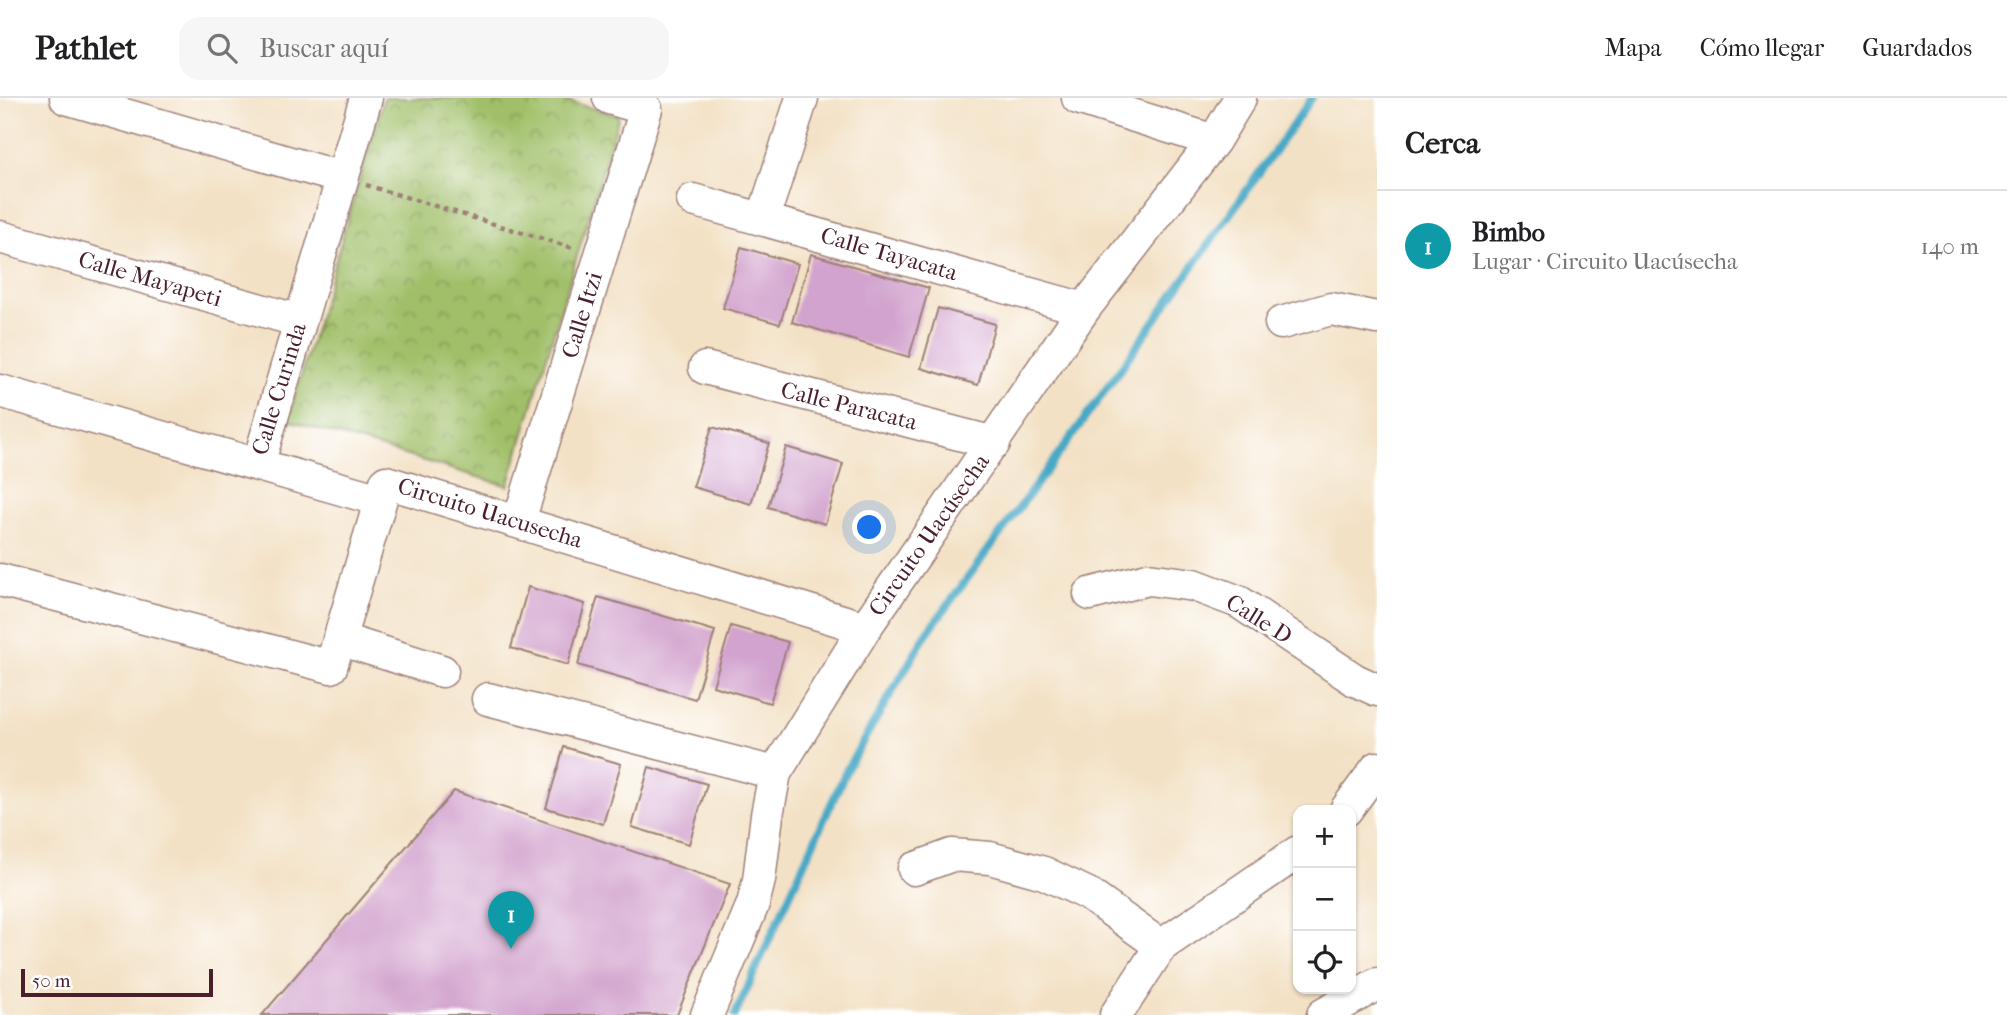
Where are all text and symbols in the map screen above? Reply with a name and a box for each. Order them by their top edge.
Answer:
search box [179,17,669,80]
text: Pathlet [35,29,137,68]
icon: search [203,29,241,67]
text: Buscar aquí [259,33,388,64]
text: Mapa [1604,34,1662,62]
text: Cómo llegar [1700,34,1824,62]
text: Guardados [1862,34,1972,62]
text: Cerca [1405,126,1480,161]
text: Bimbo [1472,217,1545,248]
street label: Calle Tayacata [817,222,961,287]
text: 1 [1424,233,1432,260]
text: 140 m [1920,233,1979,260]
street label: Calle Mayapeti [75,246,225,312]
text: Lugar · Circuito Uacúsecha [1472,248,1738,275]
street label: Calle Itzi [556,268,608,361]
street label: Calle Curinda [246,319,312,458]
street label: Calle Paracata [778,376,920,436]
street label: Circuito Uacúsecha [863,448,995,621]
street label: Circuito Uacusecha [394,472,586,554]
your location [852,510,886,544]
street label: Calle D [1221,588,1297,650]
map controls [1293,805,1356,994]
button: + [1293,805,1356,868]
button: − [1293,868,1356,931]
pin: 1 [488,891,534,949]
button: locate [1293,931,1356,994]
scale bar [21,966,214,998]
text: 50 m [32,970,71,992]

